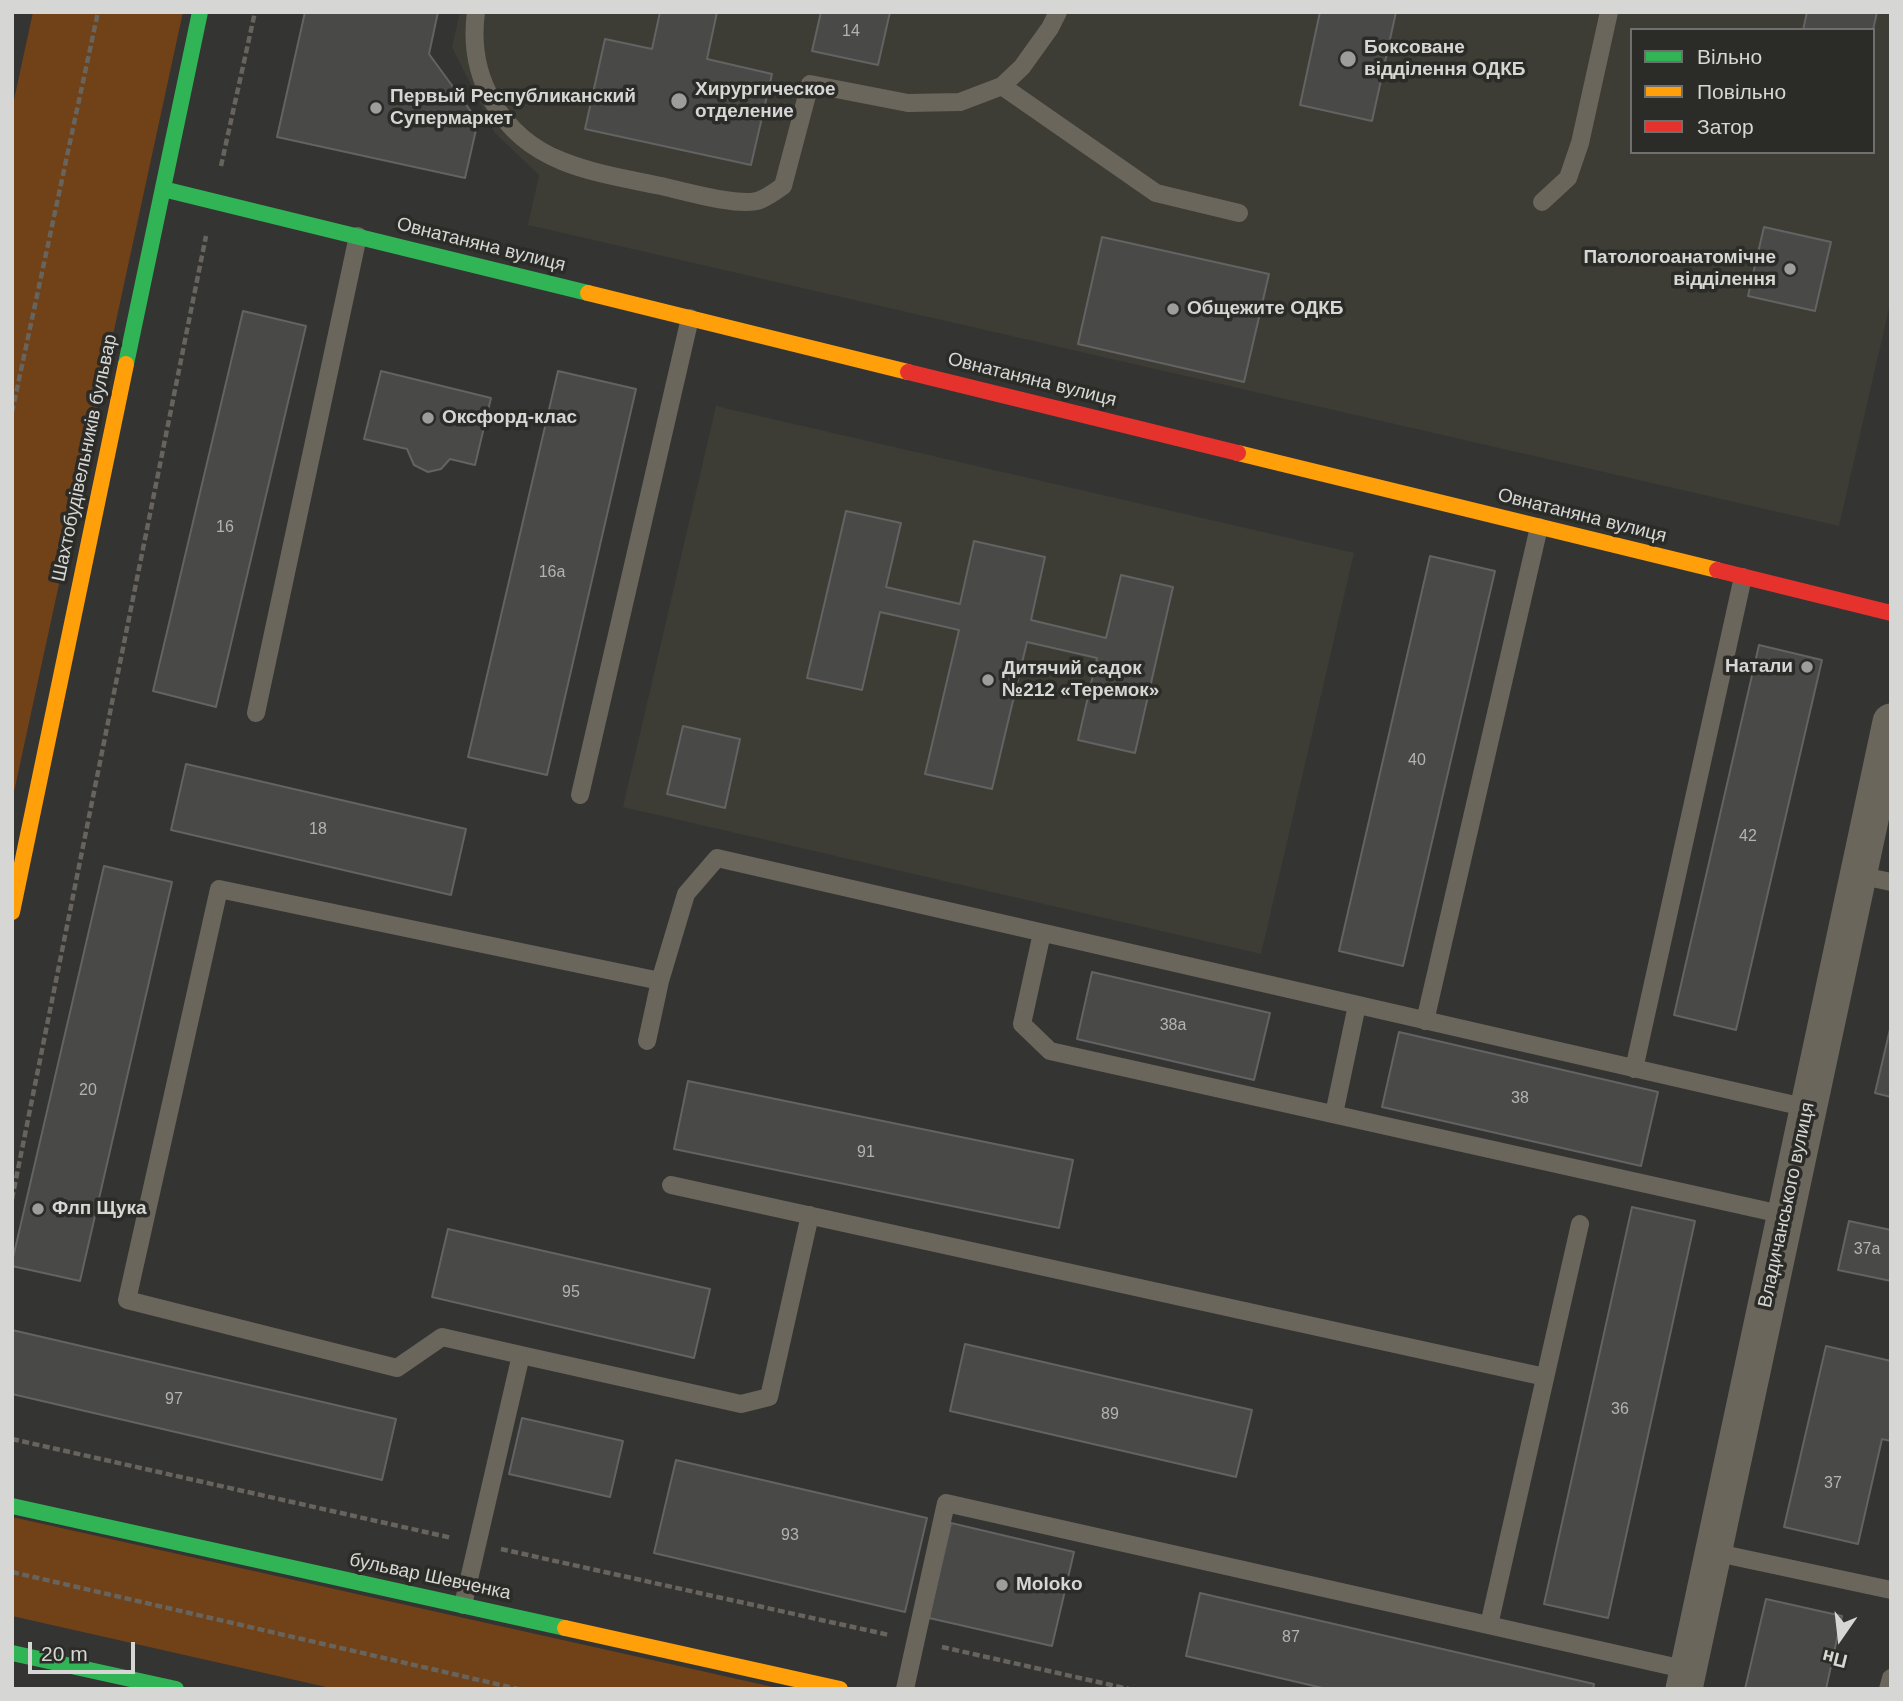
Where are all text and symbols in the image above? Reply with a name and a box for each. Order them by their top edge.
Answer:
house number: 14 [842,22,860,42]
legend [1630,28,1875,154]
place label: Боксоване відділення ОДКБ [1364,37,1525,81]
text: Вільно [1697,45,1762,68]
marker: Боксоване відділення ОДКБ [1338,49,1358,69]
place label: Хирургическое отделение [695,79,836,123]
text: Повільно [1697,80,1786,103]
place label: Первый Республиканский Супермаркет [390,86,636,130]
marker: Хирургическое отделение [669,91,689,111]
marker: Первый Республиканский Супермаркет [368,100,384,116]
text: Затор [1697,115,1754,138]
street label: Овнатаняна вулиця [394,213,568,277]
place label: Патологоанатомічне відділення [1583,247,1776,291]
marker: Патологоанатомічне відділення [1782,261,1798,277]
place label: Общежите ОДКБ [1187,298,1343,320]
marker: Общежите ОДКБ [1165,301,1181,317]
street label: Шахтобудівельників бульвар [48,332,122,584]
street label: Овнатаняна вулиця [945,348,1119,412]
place label: Оксфорд-клас [442,407,577,429]
marker: Оксфорд-клас [420,410,436,426]
street label: Овнатаняна вулиця [1495,484,1669,548]
house number: 16 [216,518,234,538]
house number: 16а [539,563,565,583]
place label: Натали [1725,656,1793,678]
place label: Дитячий садок №212 «Теремок» [1002,658,1159,702]
marker: Натали [1799,659,1815,675]
marker: Дитячий садок №212 «Теремок» [980,672,996,688]
house number: 40 [1408,751,1426,771]
house number: 18 [309,820,327,840]
house number: 42 [1739,827,1757,847]
house number: 38а [1160,1016,1186,1036]
house number: 20 [79,1081,97,1101]
house number: 38 [1511,1089,1529,1109]
street label: Владичанського вулиця [1754,1100,1820,1310]
house number: 91 [857,1143,875,1163]
place label: Флп Щука [52,1198,147,1220]
marker: Флп Щука [30,1201,46,1217]
house number: 37а [1854,1240,1880,1260]
house number: 95 [562,1283,580,1303]
house number: 97 [165,1390,183,1410]
house number: 36 [1611,1400,1629,1420]
house number: 89 [1101,1405,1119,1425]
house number: 37 [1824,1474,1842,1494]
house number: 93 [781,1526,799,1546]
street label: бульвар Шевченка [347,1549,513,1605]
place label: Moloko [1016,1574,1082,1596]
marker: Moloko [994,1577,1010,1593]
north arrow [1805,1603,1875,1673]
scale bar [32,1628,138,1672]
house number: 87 [1282,1628,1300,1648]
text: 20 m [41,1642,88,1665]
text: Пн [1820,1646,1850,1672]

